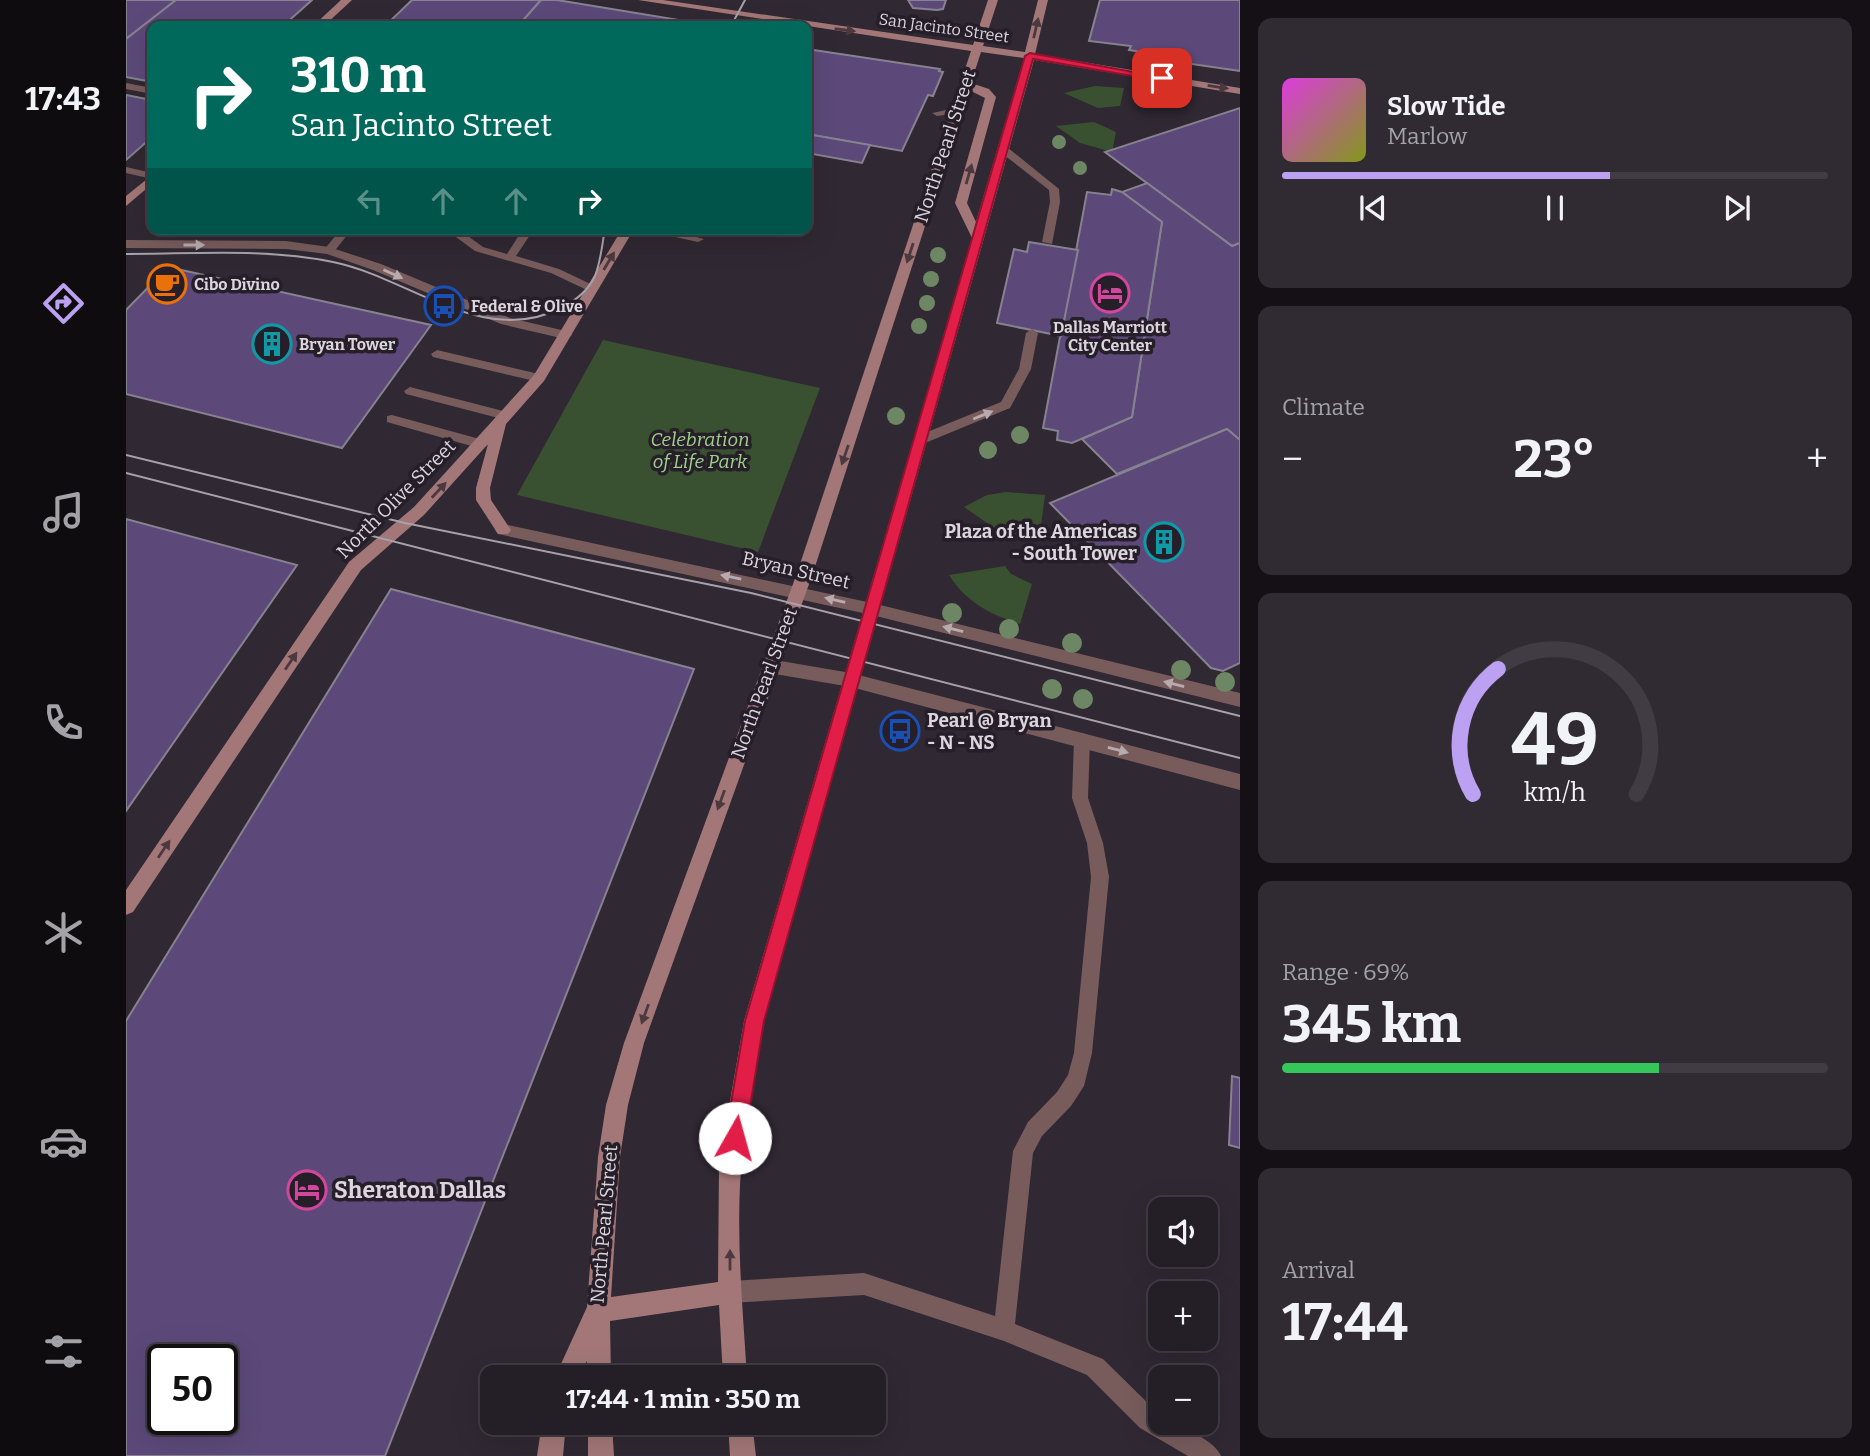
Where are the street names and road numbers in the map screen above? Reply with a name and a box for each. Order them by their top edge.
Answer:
street label: San Jacinto Street [878,9,1010,47]
street label: North Pearl Street [909,67,981,225]
street label: North Olive Street [332,435,460,563]
street label: Bryan Street [740,546,852,594]
street label: North Pearl Street [726,604,802,762]
street label: North Pearl Street [586,1144,622,1304]

